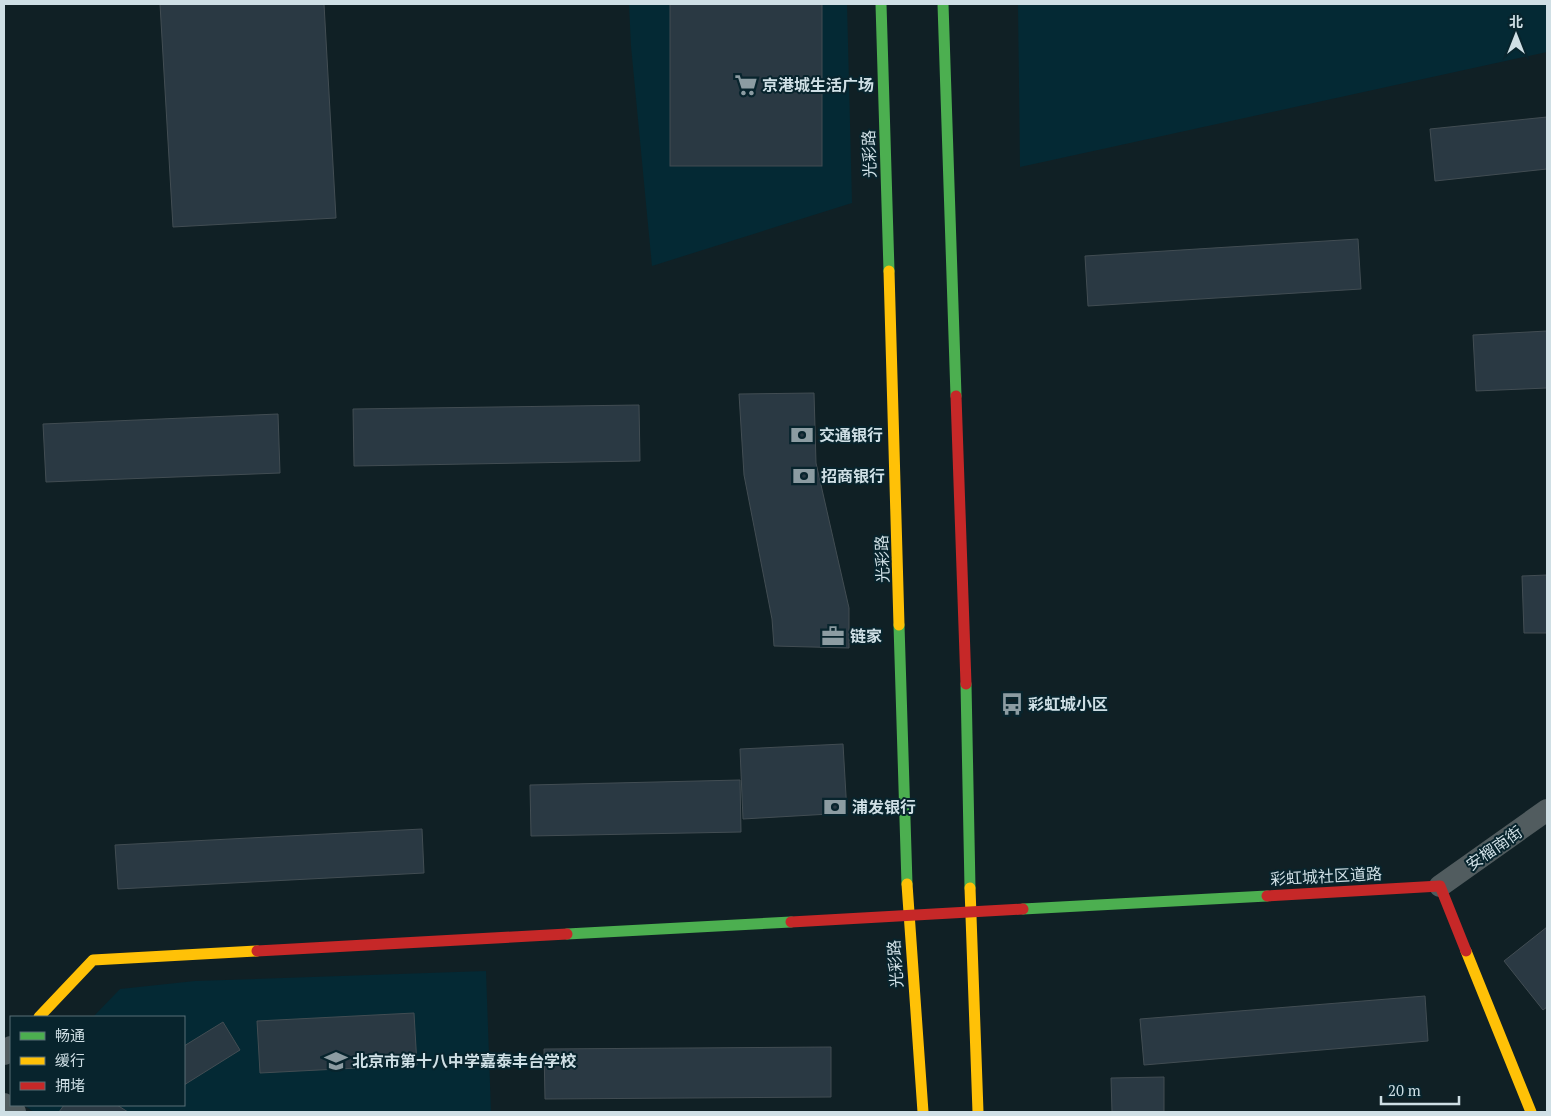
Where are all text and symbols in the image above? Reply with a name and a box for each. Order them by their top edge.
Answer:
north arrow [1491,10,1541,60]
text: 北 [1509,12,1523,31]
supermarket icon: 京港城生活广场 [733,72,759,98]
place label: 京港城生活广场 [762,74,874,96]
street label: 光彩路 [857,130,881,178]
bank icon: 交通银行 [789,422,815,448]
place label: 交通银行 [819,424,883,446]
bank icon: 招商银行 [791,463,817,489]
place label: 招商银行 [821,465,885,487]
street label: 光彩路 [870,535,894,583]
office icon: 链家 [820,623,846,649]
place label: 链家 [850,625,882,647]
bus stop icon: 彩虹城小区 [999,691,1025,717]
place label: 彩虹城小区 [1028,693,1108,715]
bank icon: 浦发银行 [822,794,848,820]
place label: 浦发银行 [852,796,916,818]
street label: 安榴南街 [1461,821,1527,875]
street label: 彩虹城社区道路 [1269,862,1383,890]
street label: 光彩路 [882,939,908,989]
legend [10,1016,185,1106]
text: 畅通 [55,1025,85,1045]
school or university icon: 北京市第十八中学嘉泰丰台学校 [323,1048,349,1074]
text: 缓行 [55,1050,85,1070]
place label: 北京市第十八中学嘉泰丰台学校 [352,1050,577,1072]
scale bar [1381,1074,1458,1106]
text: 拥堵 [55,1075,85,1095]
text: 20 m [1388,1080,1421,1100]

